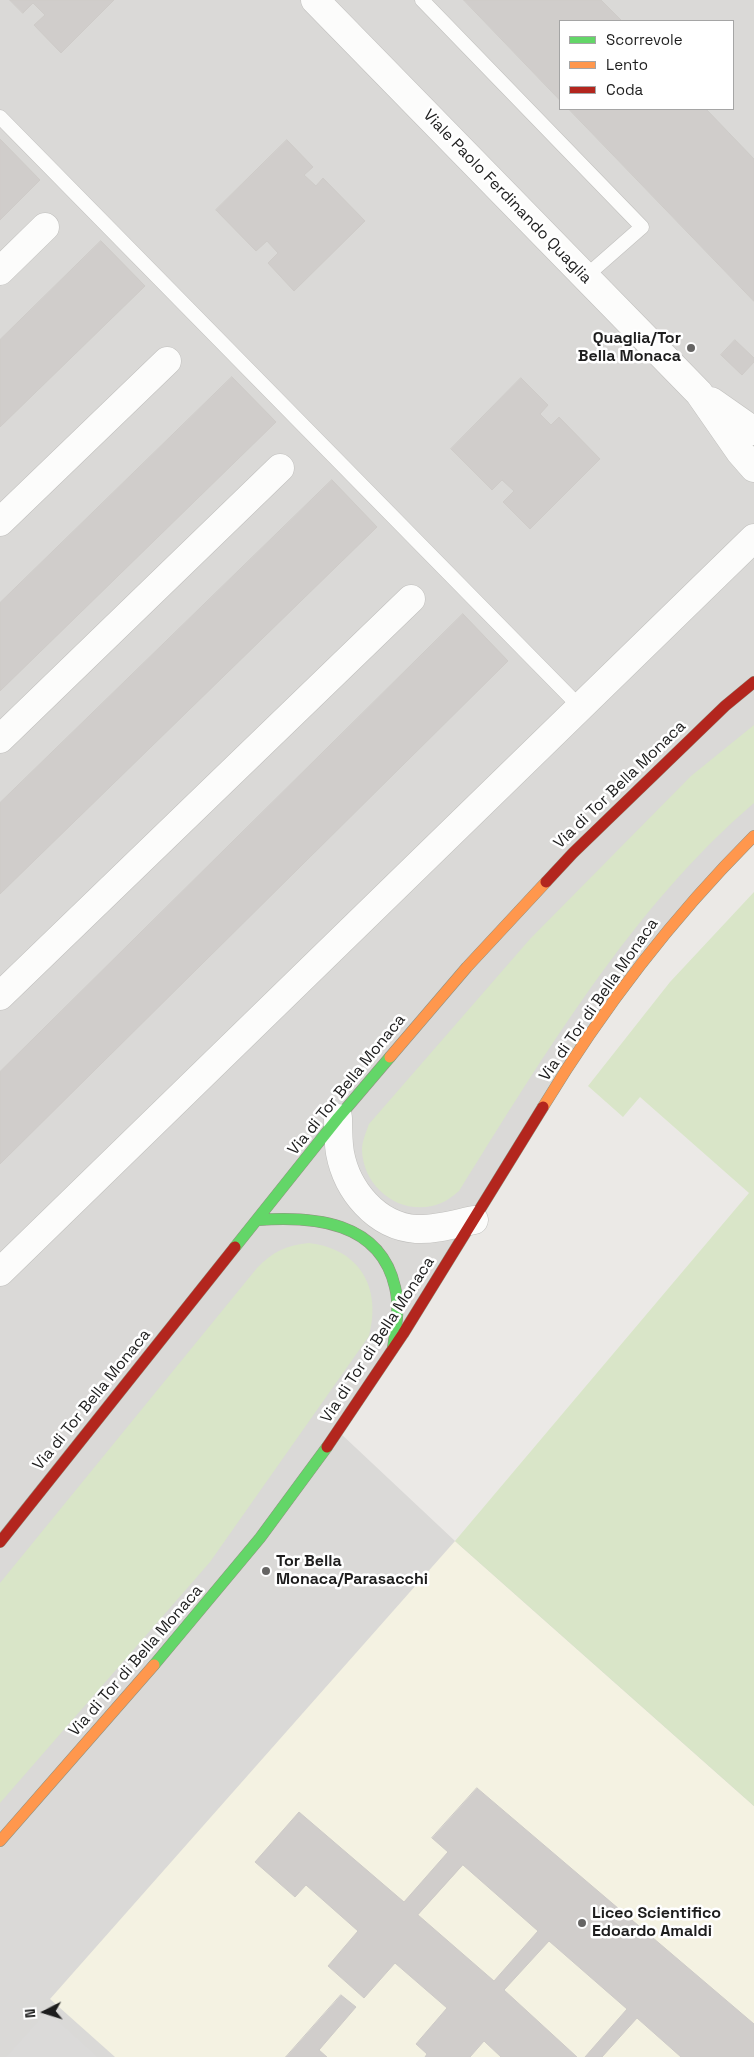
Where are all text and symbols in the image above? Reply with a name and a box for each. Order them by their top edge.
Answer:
legend [559,20,734,110]
text: Scorrevole [606,30,683,49]
text: Lento [606,55,648,74]
text: Coda [606,80,643,99]
street label: Viale Paolo Ferdinando Quaglia [419,106,595,288]
place label: Quaglia/Tor Bella Monaca [578,329,681,367]
marker: Quaglia/Tor Bella Monaca [685,342,697,354]
street label: Via di Tor Bella Monaca [550,717,690,853]
street label: Via di Tor di Bella Monaca [535,915,663,1085]
street label: Via di Tor Bella Monaca [284,1011,410,1159]
street label: Via di Tor di Bella Monaca [317,1253,439,1427]
street label: Via di Tor Bella Monaca [29,1326,155,1474]
place label: Tor Bella Monaca/Parasacchi [276,1552,428,1590]
marker: Tor Bella Monaca/Parasacchi [260,1565,272,1577]
street label: Via di Tor di Bella Monaca [65,1581,207,1741]
place label: Liceo Scientifico Edoardo Amaldi [592,1904,721,1942]
marker: Liceo Scientifico Edoardo Amaldi [576,1917,588,1929]
north arrow [20,1987,70,2037]
text: N [21,2008,39,2019]

